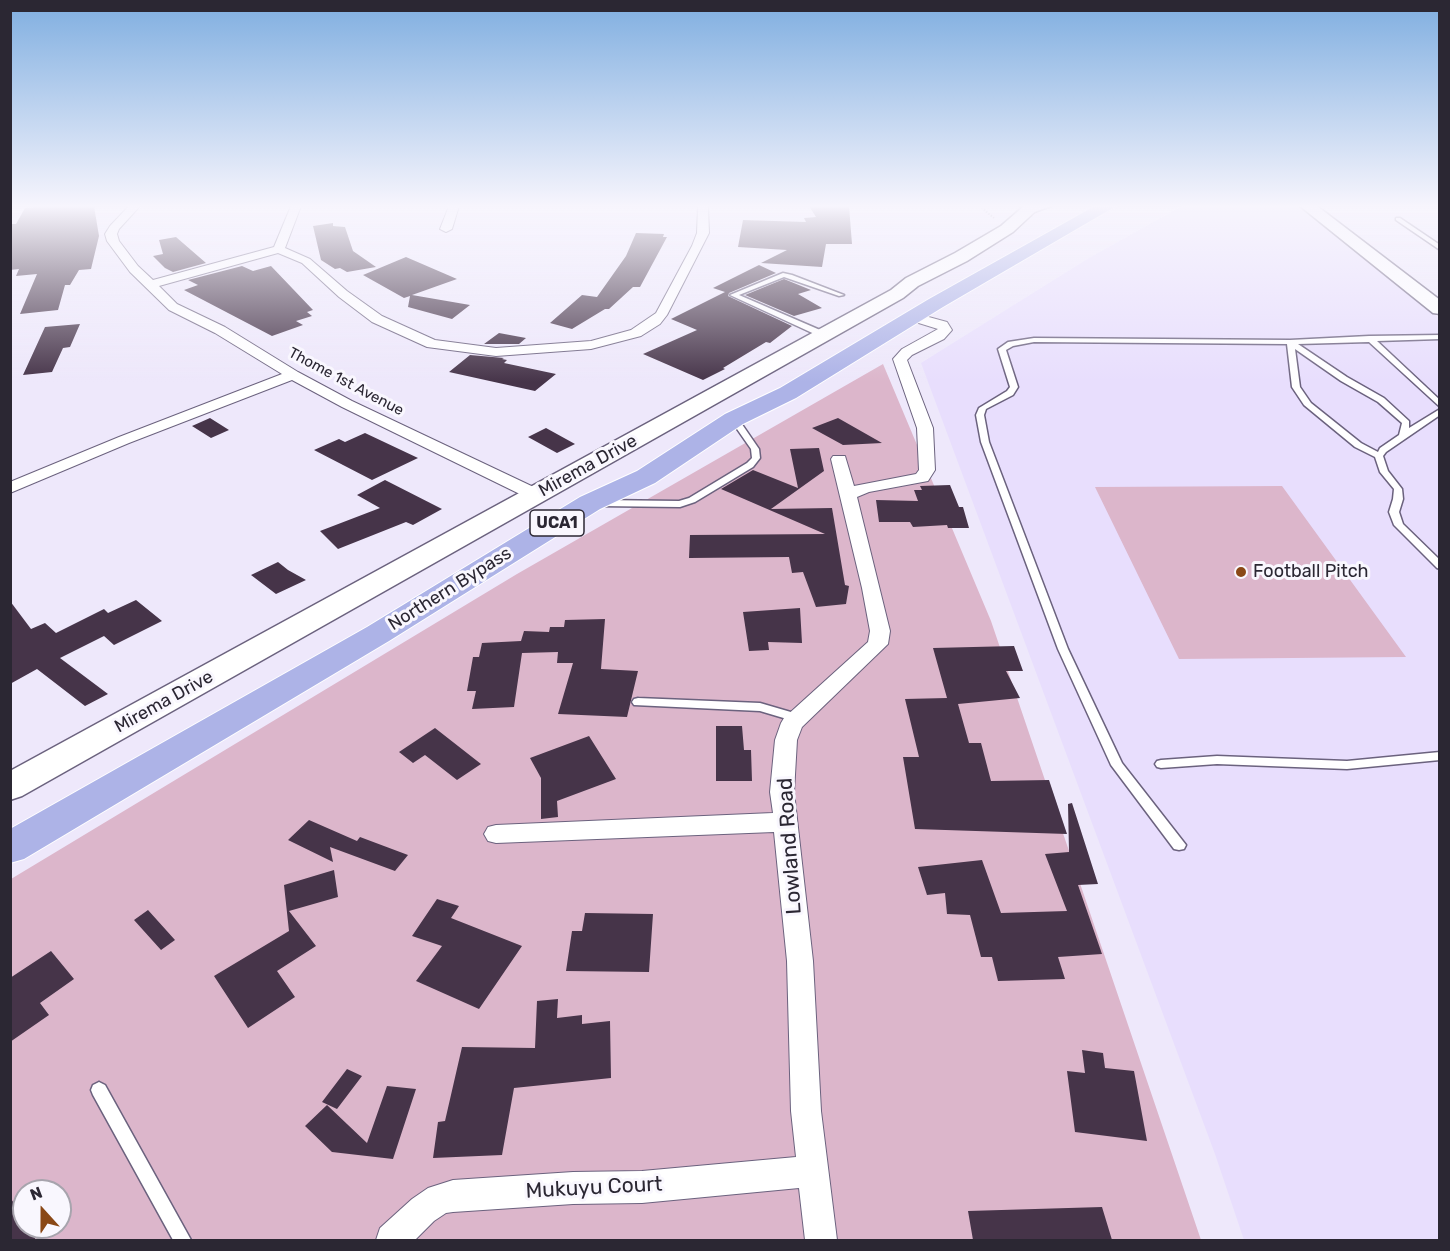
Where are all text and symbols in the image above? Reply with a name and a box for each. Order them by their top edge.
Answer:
street label: Thome 1st Avenue [285,344,407,420]
street label: Mirema Drive [535,430,641,502]
road number: UCA1 [530,510,584,536]
street label: Northern Bypass [385,543,515,635]
place label: Football Pitch [1253,561,1369,583]
marker: Football Pitch [1234,565,1248,579]
street label: Mirema Drive [111,666,217,738]
street label: Lowland Road [773,777,807,915]
street label: Mukuyu Court [525,1172,663,1204]
north arrow [12,1179,72,1239]
text: N [27,1183,45,1205]

